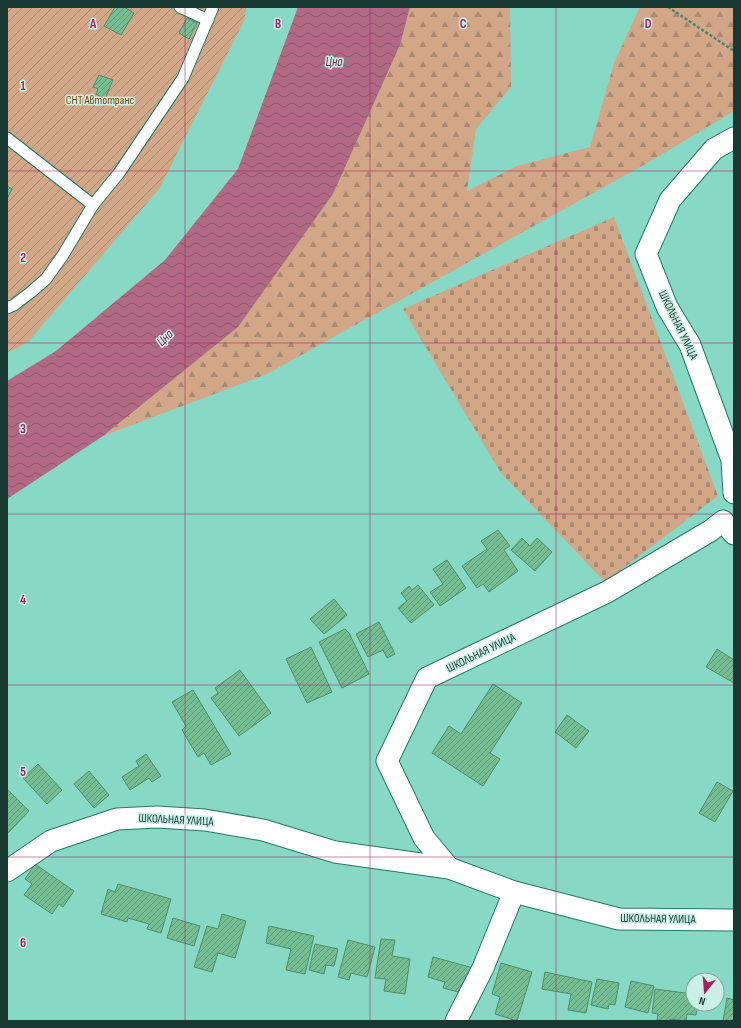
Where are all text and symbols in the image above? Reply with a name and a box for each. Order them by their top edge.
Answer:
text: A [89,16,97,32]
text: B [275,16,281,32]
text: C [460,16,467,32]
text: D [645,16,652,32]
water label: Цна [325,54,343,70]
text: 1 [20,78,26,94]
park label: СНТ Автотранс [66,93,134,108]
text: 2 [20,250,26,266]
street label: ШКОЛЬНАЯ УЛИЦА [655,288,702,363]
water label: Цна [153,326,177,350]
text: 3 [20,421,26,437]
text: 4 [20,592,26,608]
street label: ШКОЛЬНАЯ УЛИЦА [444,629,519,676]
text: 5 [20,764,26,780]
street label: ШКОЛЬНАЯ УЛИЦА [138,811,215,830]
street label: ШКОЛЬНАЯ УЛИЦА [620,911,697,927]
text: 6 [20,935,26,951]
north arrow [685,972,725,1012]
text: N [697,994,707,1008]

